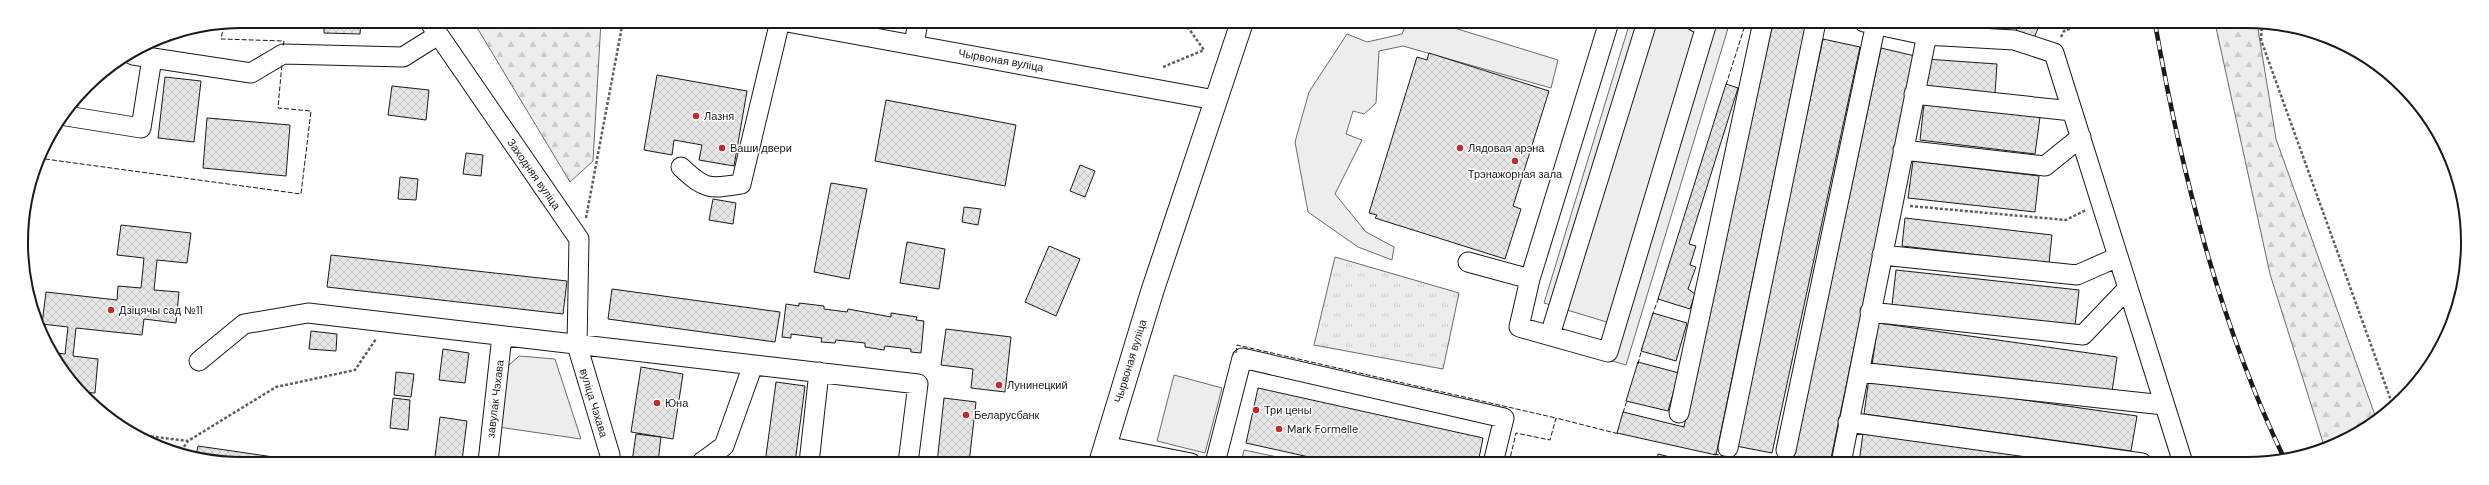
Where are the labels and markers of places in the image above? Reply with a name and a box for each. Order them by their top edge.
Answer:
place label: Лазня [704,109,734,123]
marker: Лазня [691,111,701,121]
place label: Ваши двери [730,141,792,155]
place label: Лядовая арэна [1468,141,1545,155]
marker: Ваши двери [717,143,727,153]
marker: Лядовая арэна [1455,143,1465,153]
marker: Трэнажорная зала [1510,156,1520,166]
place label: Трэнажорная зала [1468,167,1563,181]
place label: Дзіцячы сад №11 [119,303,203,317]
marker: Дзіцячы сад №11 [106,305,116,315]
place label: Лунинецкий [1007,378,1068,392]
marker: Лунинецкий [994,380,1004,390]
place label: Юна [665,396,689,410]
marker: Юна [652,398,662,408]
place label: Три цены [1264,403,1312,417]
marker: Три цены [1251,405,1261,415]
place label: Беларусбанк [974,408,1040,422]
marker: Беларусбанк [961,410,971,420]
place label: Mark Formelle [1287,422,1358,436]
marker: Mark Formelle [1274,424,1284,434]

